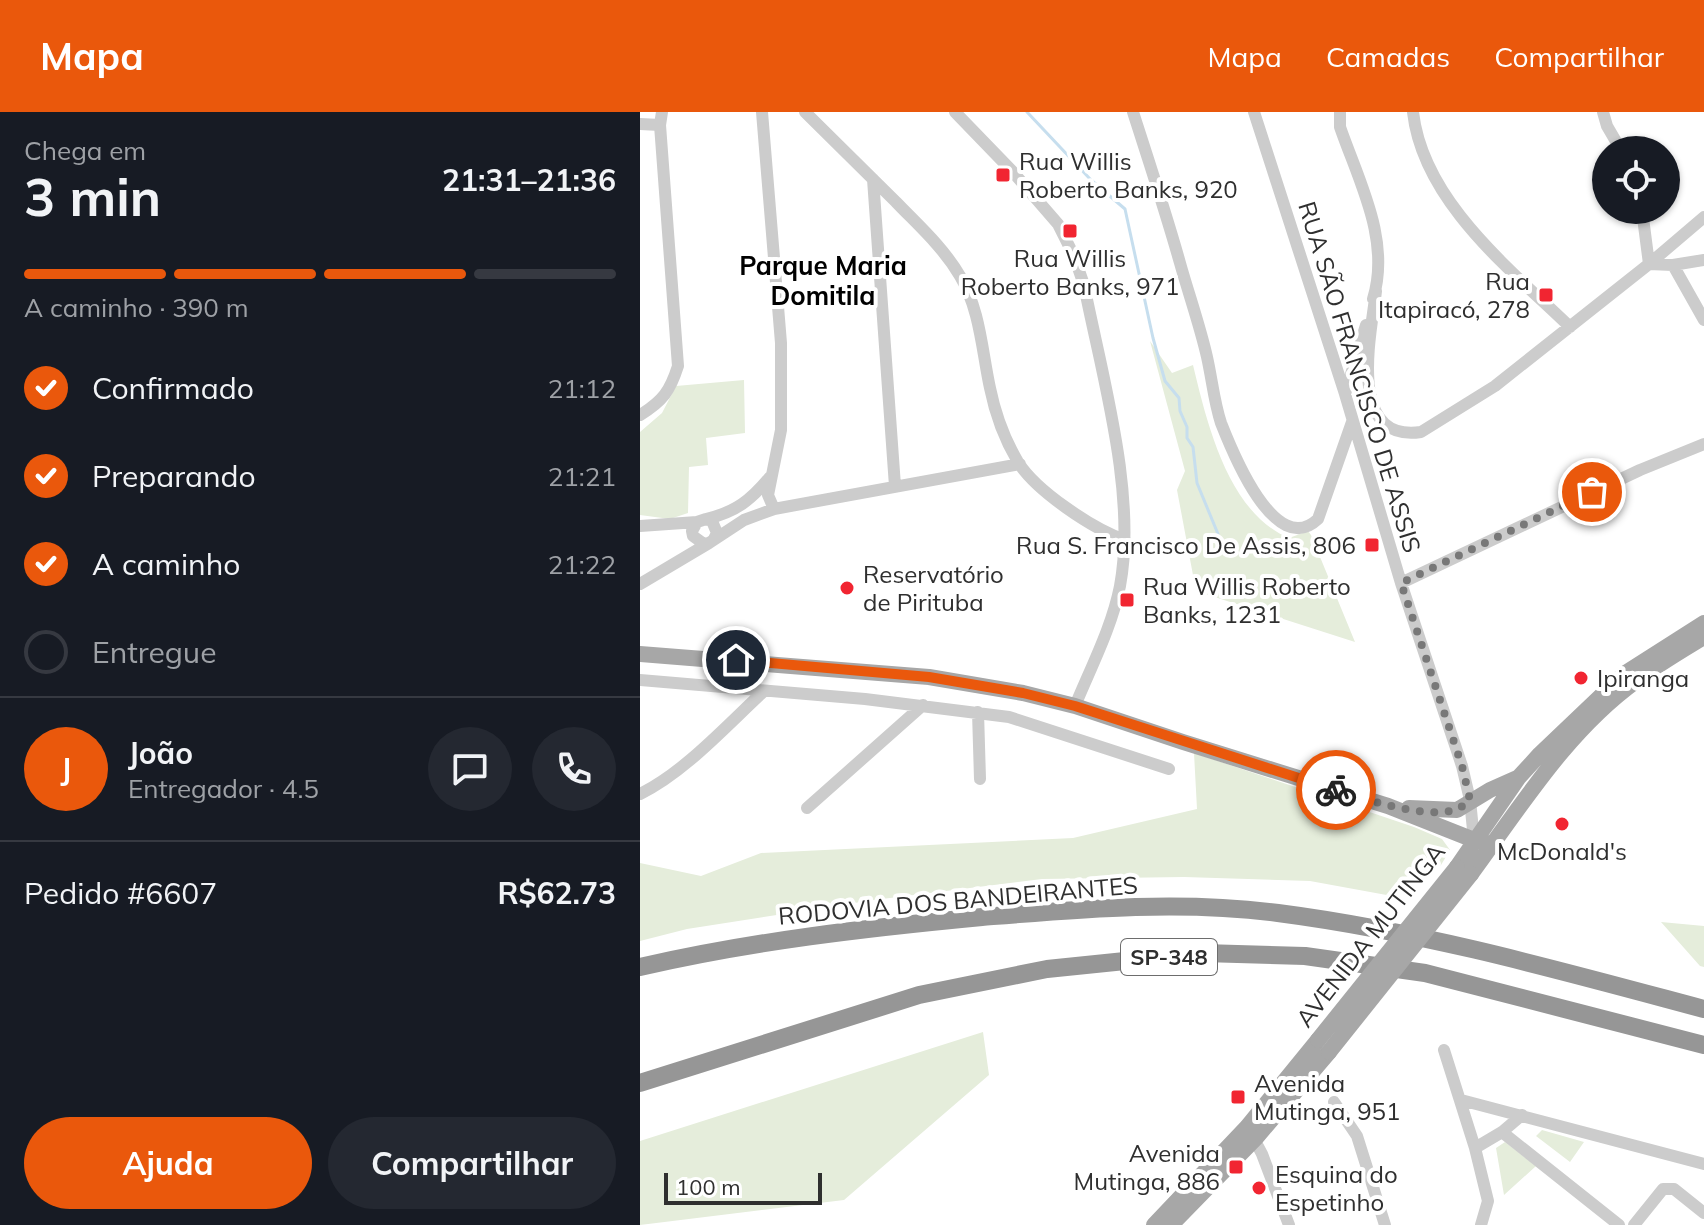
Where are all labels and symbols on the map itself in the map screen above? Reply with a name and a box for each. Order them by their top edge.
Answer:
place label: Rua Willis Roberto Banks, 920 [1019,146,1238,204]
marker: Rua Willis Roberto Banks, 920 [994,166,1012,184]
street label: RUA SÃO FRANCISCO DE ASSIS [1292,198,1428,556]
marker: Rua Willis Roberto Banks, 971 [1061,222,1079,240]
place label: Rua Willis Roberto Banks, 971 [961,243,1179,301]
district label: Parque Maria Domitila [739,249,907,312]
place label: Rua Itapiracó, 278 [1378,266,1530,324]
marker: Rua Itapiracó, 278 [1537,286,1555,304]
pin [1558,458,1626,526]
place label: Rua S. Francisco De Assis, 806 [1016,530,1356,560]
marker: Rua S. Francisco De Assis, 806 [1363,536,1381,554]
place label: Reservatório de Pirituba [863,559,1004,617]
place label: Rua Willis Roberto Banks, 1231 [1143,571,1351,629]
marker: Reservatório de Pirituba [838,579,856,597]
marker: Rua Willis Roberto Banks, 1231 [1118,591,1136,609]
pin [702,626,770,694]
place label: Ipiranga [1597,663,1689,693]
marker: Ipiranga [1572,669,1590,687]
courier [1296,750,1376,830]
marker: McDonald's [1553,815,1571,833]
place label: McDonald's [1497,836,1627,866]
street label: AVENIDA MUTINGA [1289,837,1451,1033]
street label: RODOVIA DOS BANDEIRANTES [777,869,1139,931]
road number: SP-348 [1121,939,1217,975]
place label: Avenida Mutinga, 951 [1254,1068,1400,1126]
marker: Avenida Mutinga, 951 [1229,1088,1247,1106]
place label: Avenida Mutinga, 886 [1074,1138,1220,1196]
marker: Avenida Mutinga, 886 [1227,1158,1245,1176]
place label: Esquina do Espetinho [1275,1159,1398,1217]
scale bar [664,1169,822,1205]
marker: Esquina do Espetinho [1250,1179,1268,1197]

